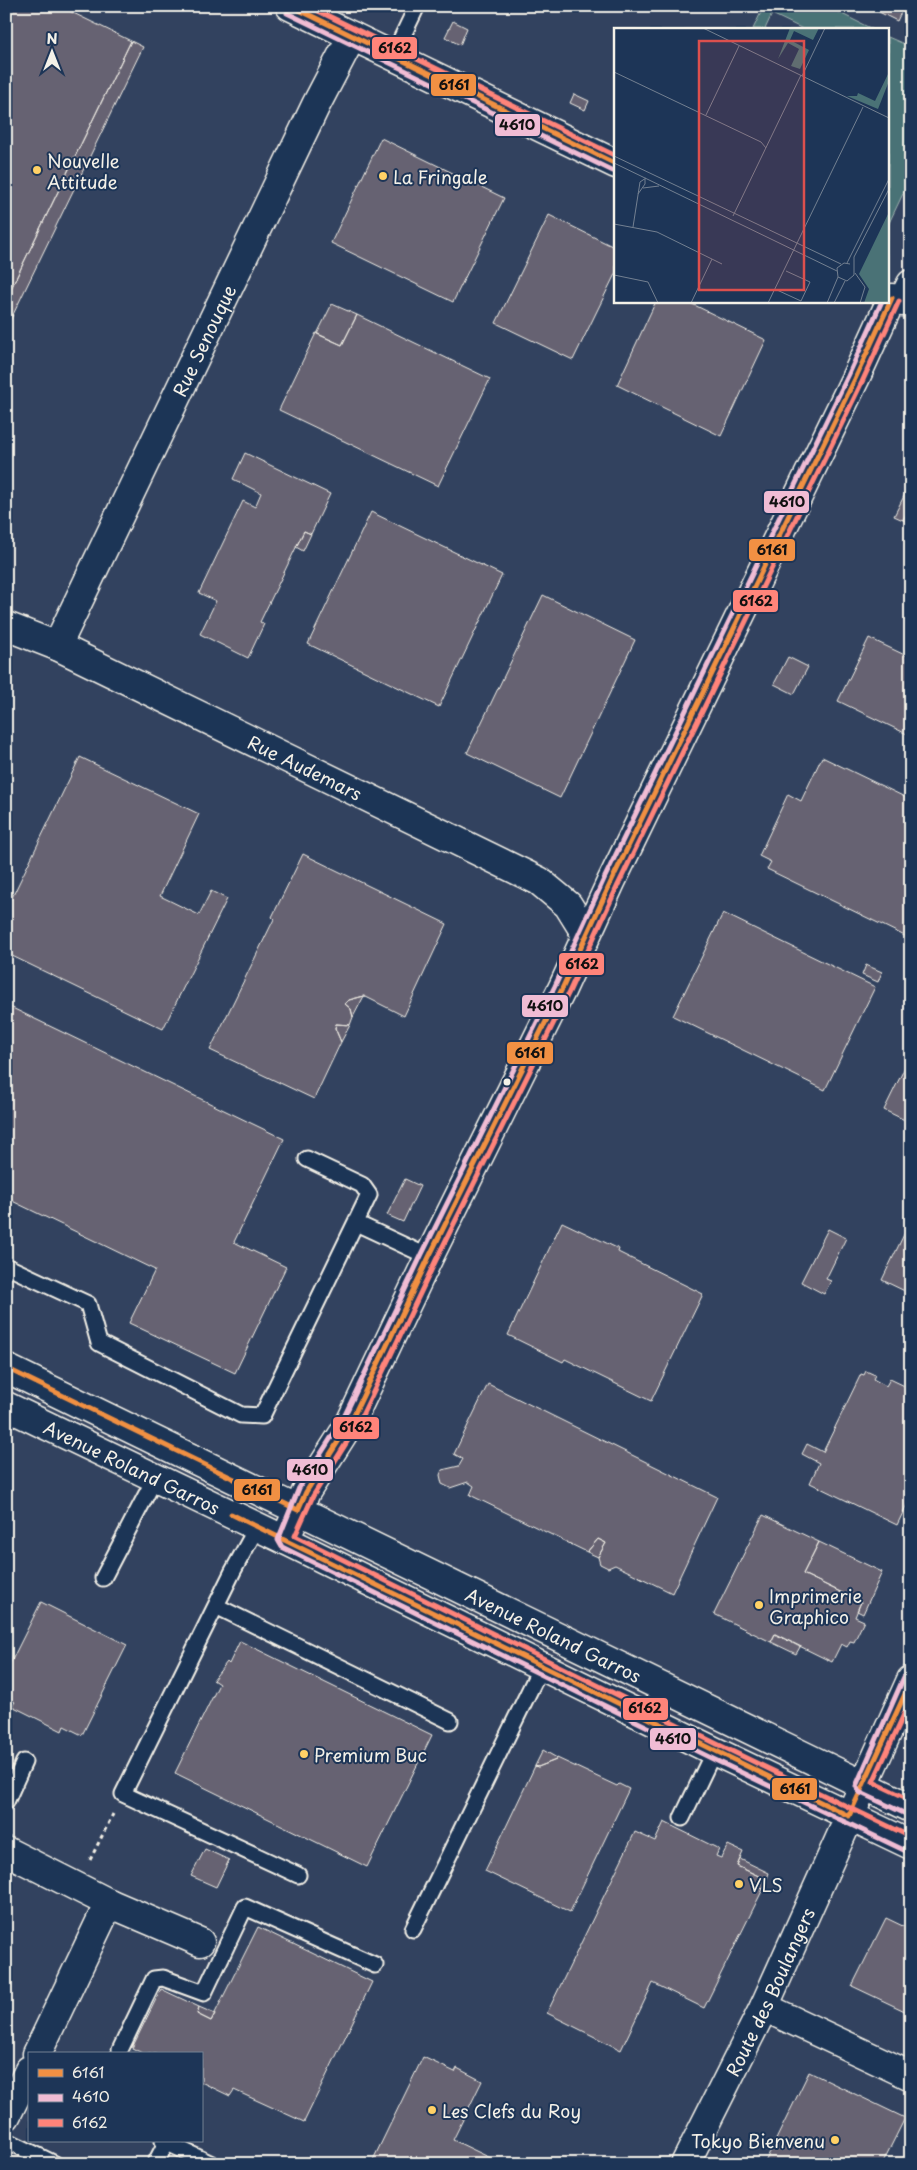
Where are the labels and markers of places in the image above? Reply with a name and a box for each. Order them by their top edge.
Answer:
place label: Nouvelle Attitude [47,147,120,195]
place label: La Fringale [393,163,488,190]
marker: Nouvelle Attitude [31,164,43,176]
marker: La Fringale [377,170,389,182]
unlabelled marker [502,1077,512,1087]
place label: Imprimerie Graphico [769,1582,862,1630]
marker: Imprimerie Graphico [753,1599,765,1611]
place label: Premium Buc [314,1741,427,1768]
marker: Premium Buc [298,1748,310,1760]
place label: VLS [749,1871,783,1898]
marker: VLS [733,1878,745,1890]
place label: Les Clefs du Roy [442,2097,581,2124]
marker: Les Clefs du Roy [426,2104,438,2116]
place label: Tokyo Bienvenu [691,2127,825,2154]
marker: Tokyo Bienvenu [829,2134,841,2146]

